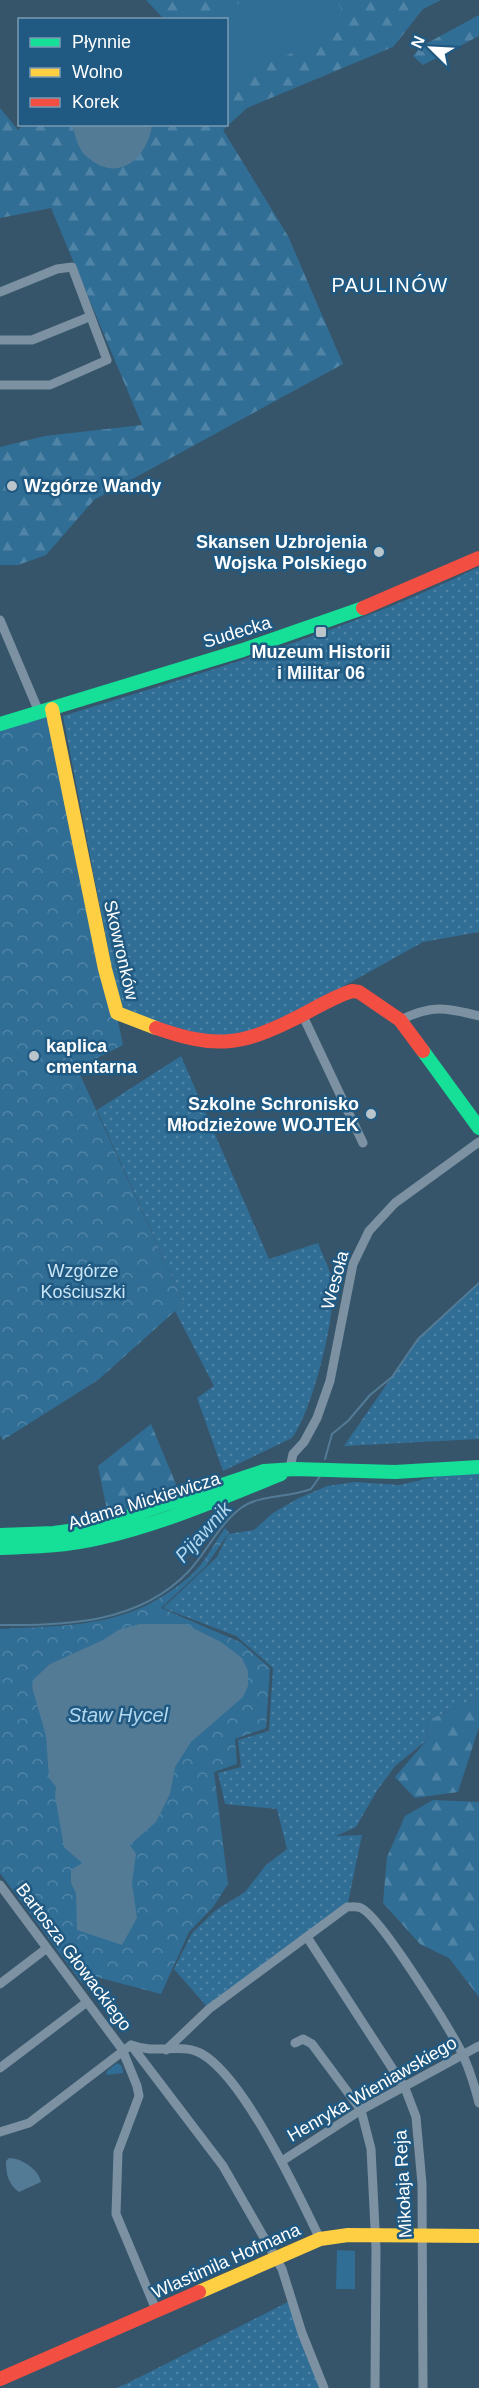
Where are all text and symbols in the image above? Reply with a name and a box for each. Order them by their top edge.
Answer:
legend [18,18,228,126]
north arrow [401,18,461,78]
text: Płynnie [72,32,131,52]
text: N [408,33,428,51]
text: Wolno [72,62,123,82]
text: Korek [72,92,120,112]
district label: PAULINÓW [331,274,449,296]
place label: Wzgórze Wandy [24,476,161,496]
marker: Wzgórze Wandy [5,479,19,493]
place label: Skansen Uzbrojenia Wojska Polskiego [196,532,368,573]
marker: Skansen Uzbrojenia Wojska Polskiego [372,545,386,559]
street label: Sudecka [201,612,274,652]
marker: Muzeum Historii i Militar 06 [314,625,328,639]
place label: Muzeum Historii i Militar 06 [251,642,391,683]
street label: Skowronków [100,898,142,1003]
place label: kaplica cmentarna [46,1036,138,1077]
marker: kaplica cmentarna [27,1049,41,1063]
place label: Szkolne Schronisko Młodzieżowe WOJTEK [167,1094,359,1135]
marker: Szkolne Schronisko Młodzieżowe WOJTEK [364,1107,378,1121]
street label: Wesoła [318,1248,353,1311]
park label: Wzgórze Kościuszki [40,1261,126,1302]
street label: Adama Mickiewicza [66,1468,223,1534]
water label: Pijawnik [170,1497,236,1567]
water label: Staw Hycel [68,1704,169,1726]
street label: Bartosza Głowackiego [12,1879,136,2035]
street label: Henryka Wieniawskiego [284,2032,460,2146]
street label: Mikołaja Reja [390,2129,416,2238]
street label: Wlastimila Hofmana [149,2219,304,2303]

